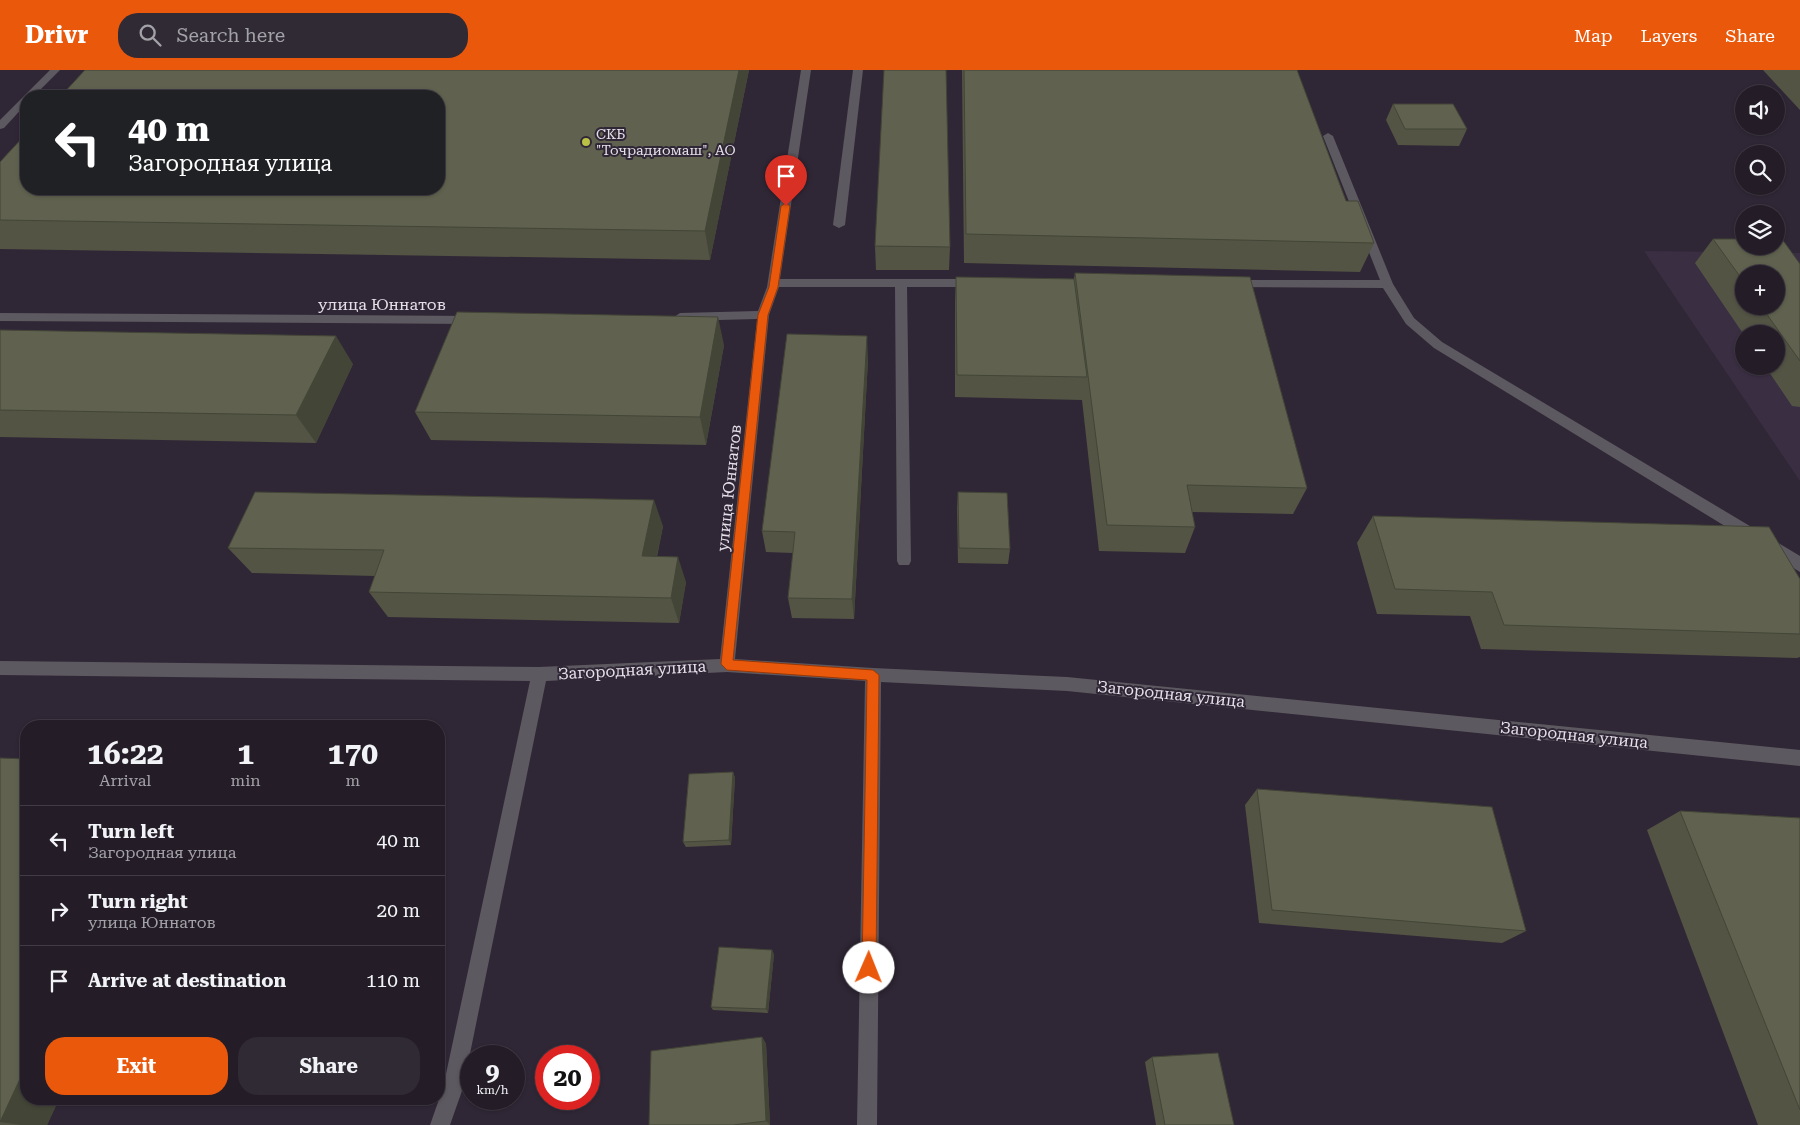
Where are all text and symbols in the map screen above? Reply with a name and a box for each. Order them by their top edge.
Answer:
search box [118,13,468,58]
text: Drivr [25,21,88,49]
icon: search [136,21,164,49]
text: Search here [176,24,285,47]
text: Map [1574,25,1613,46]
text: Layers [1641,25,1697,46]
text: Share [1725,25,1775,46]
map controls [1735,85,1785,375]
button: sound [1735,85,1785,135]
text: 40 m [128,109,210,150]
icon: left [45,110,110,175]
place label: СКБ "Точрадиомаш", АО [596,126,736,158]
marker: СКБ "Точрадиомаш", АО [580,136,592,148]
button: search [1735,145,1785,195]
text: Загородная улица [128,151,332,176]
pin [765,155,807,206]
icon: arrive [772,162,800,190]
button: layers [1735,205,1785,255]
button: + [1735,265,1785,315]
street label: улица Юннатов [318,295,446,314]
button: − [1735,325,1785,375]
street label: улица Юннатов [713,423,745,553]
street label: Загородная улица [557,657,707,683]
street label: Загородная улица [1096,677,1246,711]
street label: Загородная улица [1499,718,1649,752]
text: 16:22 [87,736,164,771]
text: 1 [237,736,254,771]
text: 170 [328,736,378,771]
text: Arrival [99,771,151,790]
text: min [231,771,261,790]
text: m [345,771,360,790]
text: Turn left [88,820,174,843]
icon: left [45,827,73,855]
text: 40 m [377,829,420,852]
text: Загородная улица [88,843,237,862]
text: Turn right [88,890,188,913]
icon: right [45,897,73,925]
text: 20 m [377,899,420,922]
text: улица Юннатов [88,913,216,932]
position arrow [842,941,894,993]
icon: arrive [45,967,73,995]
text: Arrive at destination [88,969,286,992]
text: 110 m [366,969,420,992]
button: Exit [45,1037,228,1095]
button: Share [238,1037,420,1095]
speed limit sign: 20 [535,1045,600,1110]
text: 9 [485,1057,500,1086]
text: km/h [476,1083,509,1097]

